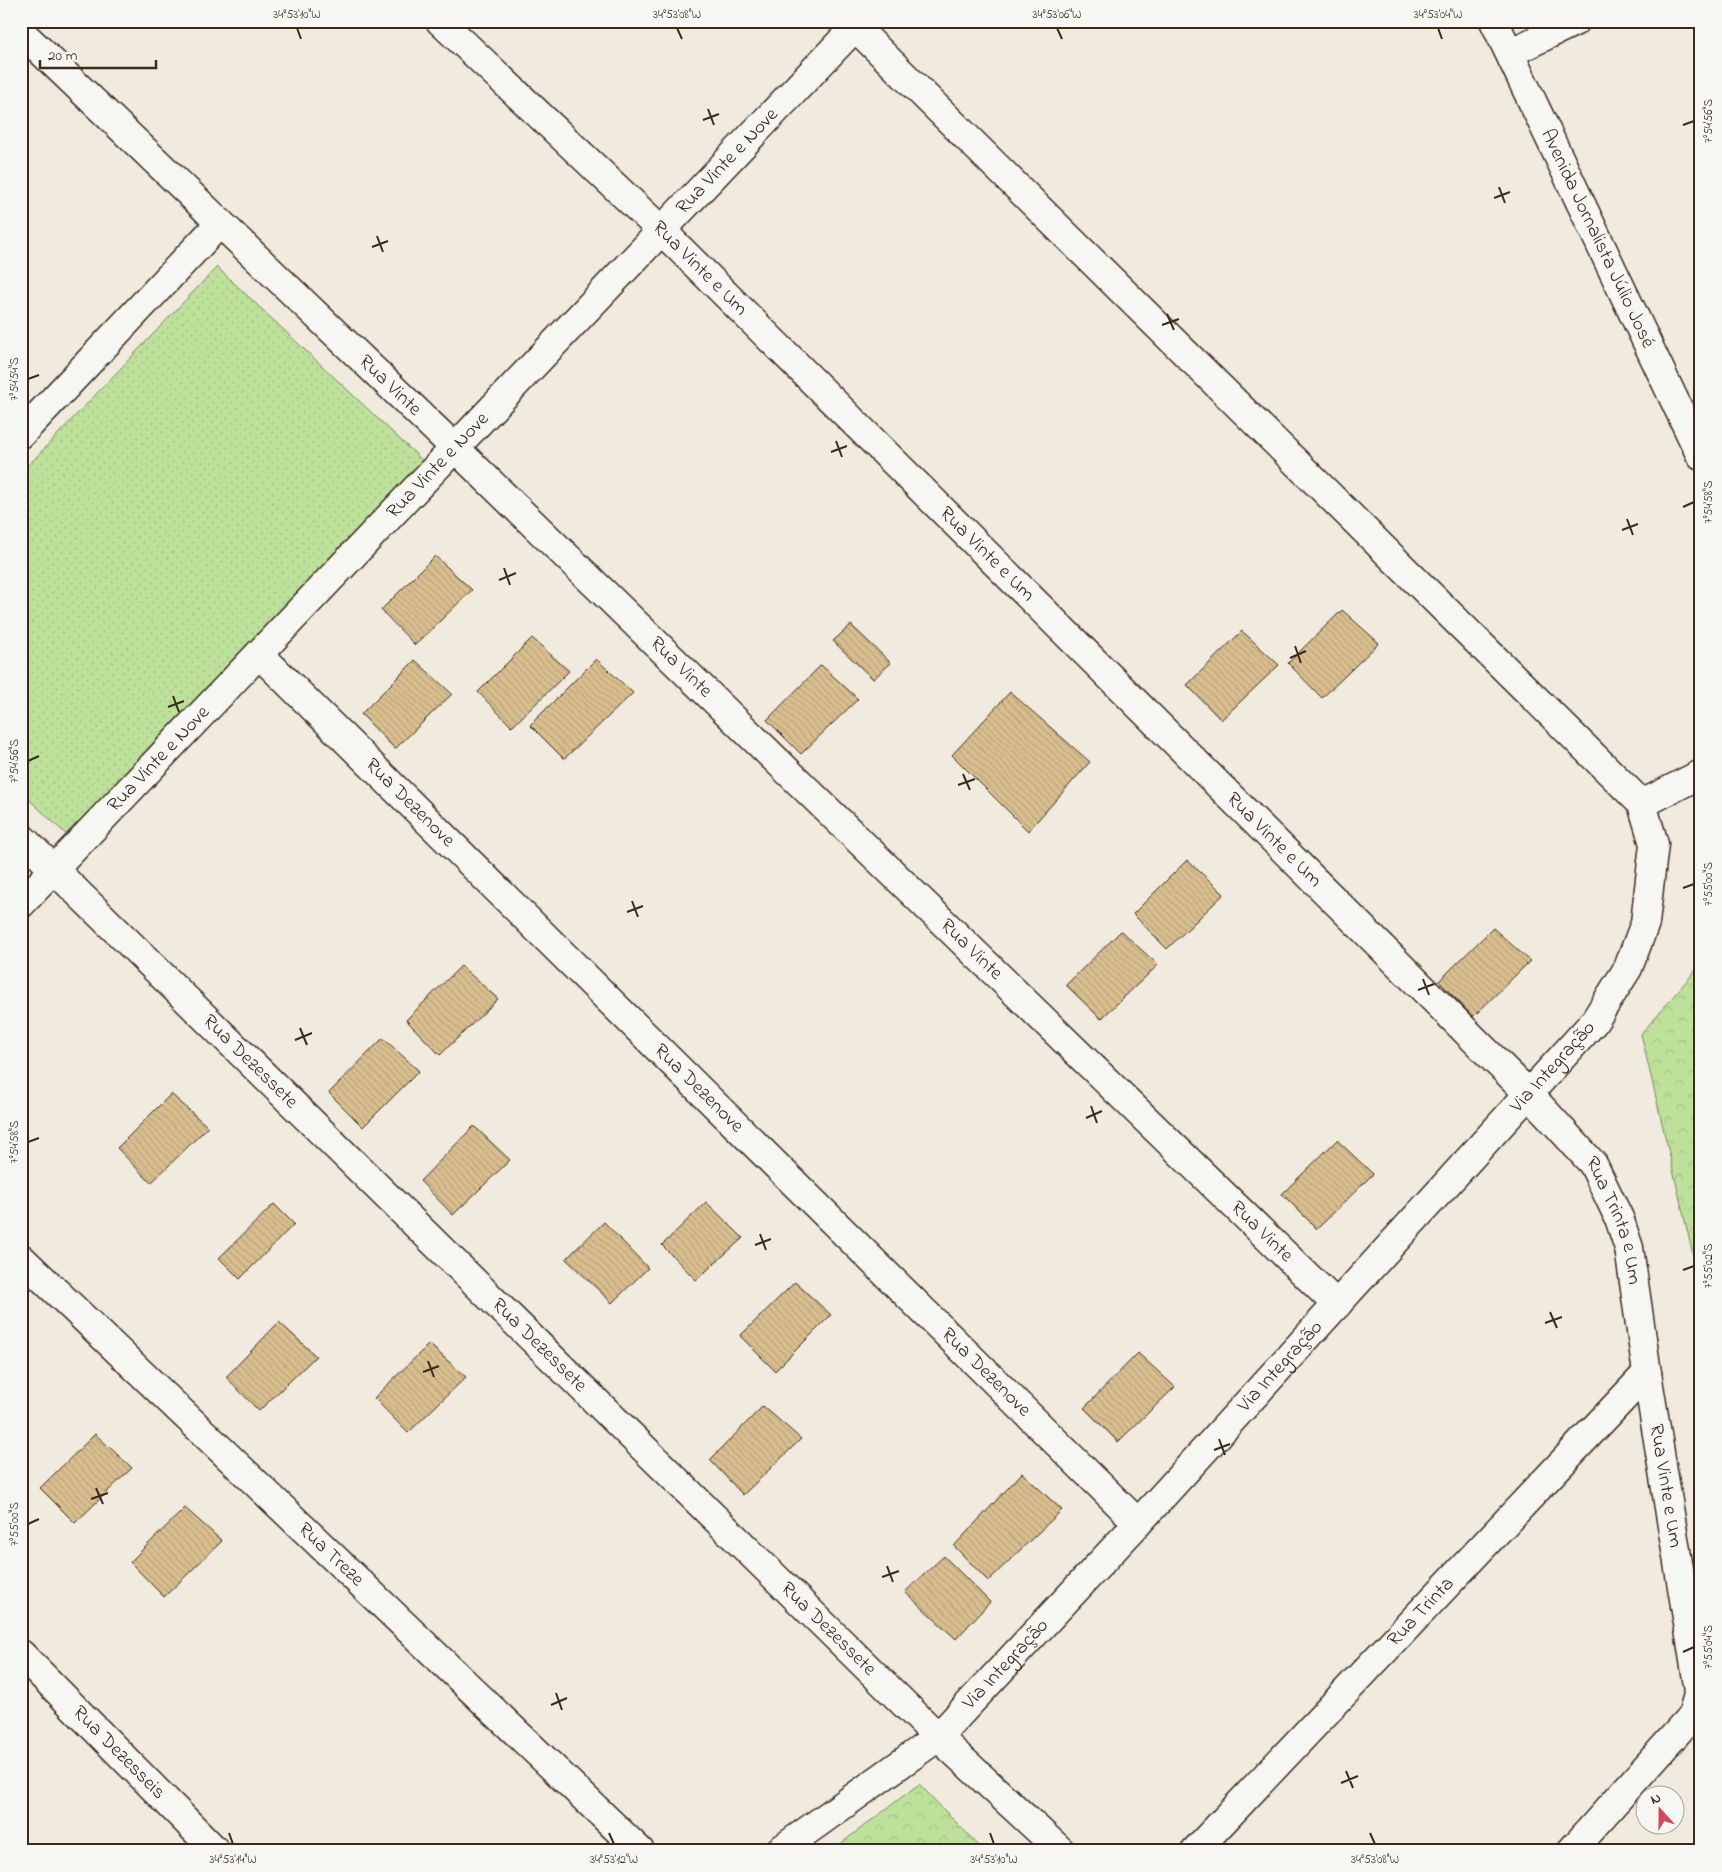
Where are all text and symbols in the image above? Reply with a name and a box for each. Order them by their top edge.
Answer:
text: 34°53'10"W [273,6,321,24]
text: 34°53'08"W [653,6,701,24]
text: 34°53'06"W [1033,6,1081,24]
text: 34°53'04"W [1414,6,1462,24]
scale bar [40,38,156,70]
text: 20 m [48,45,78,67]
text: 7°54'56"S [1700,99,1718,143]
street label: Rua Vinte e Nove [669,101,785,221]
street label: Avenida Jornalista Júlio José [1533,124,1662,353]
street label: Rua Vinte e Um [645,214,754,323]
street label: Rua Vinte [352,348,428,423]
text: 7°54'54"S [6,357,24,401]
street label: Rua Vinte e Nove [380,406,496,526]
text: 7°54'58"S [1700,480,1718,524]
street label: Rua Vinte e Um [932,500,1041,609]
street label: Rua Vinte [643,630,719,705]
street label: Rua Vinte e Nove [101,699,217,819]
text: 7°54'56"S [6,739,24,783]
street label: Rua Dezenove [358,752,462,854]
street label: Rua Vinte e Um [1219,786,1328,894]
text: 7°55'00"S [1700,862,1718,906]
street label: Rua Vinte [933,912,1009,987]
street label: Rua Dezessete [196,1008,305,1116]
street label: Via Integração [1503,1015,1603,1120]
street label: Rua Dezenove [647,1037,750,1140]
text: 7°54'58"S [6,1120,24,1164]
street label: Rua Trinta e Um [1578,1150,1649,1286]
street label: Rua Vinte [1224,1194,1300,1269]
text: 7°55'02"S [1700,1243,1718,1288]
street label: Rua Dezessete [485,1292,594,1399]
street label: Via Integração [1230,1314,1330,1420]
street label: Rua Dezenove [934,1321,1038,1424]
street label: Rua Vinte e Um [1641,1422,1690,1550]
text: 7°55'00"S [6,1502,24,1546]
street label: Rua Treze [291,1516,371,1594]
street label: Rua Trinta [1381,1570,1461,1654]
street label: Rua Dezessete [774,1575,883,1683]
street label: Via Integração [955,1612,1056,1717]
text: 7°55'04"S [1700,1625,1718,1669]
street label: Rua Dezesseis [65,1699,172,1806]
north arrow [1634,1784,1684,1834]
text: N [1648,1788,1664,1811]
text: 34°53'14"W [209,1851,257,1869]
text: 34°53'12"W [590,1851,638,1869]
text: 34°53'10"W [970,1851,1018,1869]
text: 34°53'08"W [1351,1851,1399,1869]

